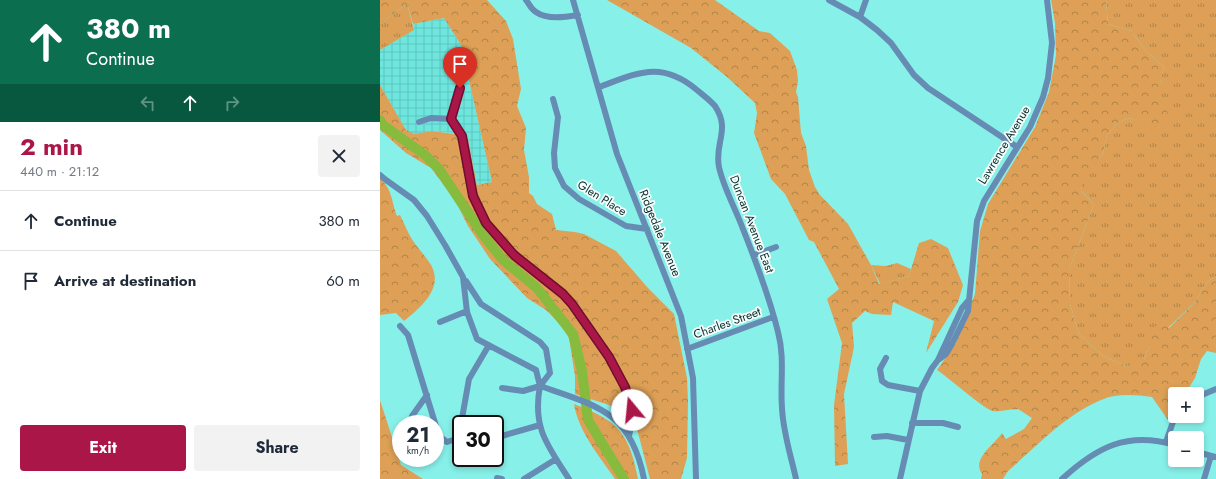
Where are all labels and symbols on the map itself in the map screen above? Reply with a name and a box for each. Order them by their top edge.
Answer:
pin [443,47,477,88]
street label: Lawrence Avenue [973,102,1035,188]
street label: Duncan Avenue East [725,173,779,276]
street label: Glen Place [574,176,630,220]
street label: Ridgedale Avenue [634,187,686,279]
street label: Charles Street [691,302,763,344]
position arrow [611,389,653,431]
speed limit sign: 30 [452,415,504,467]

